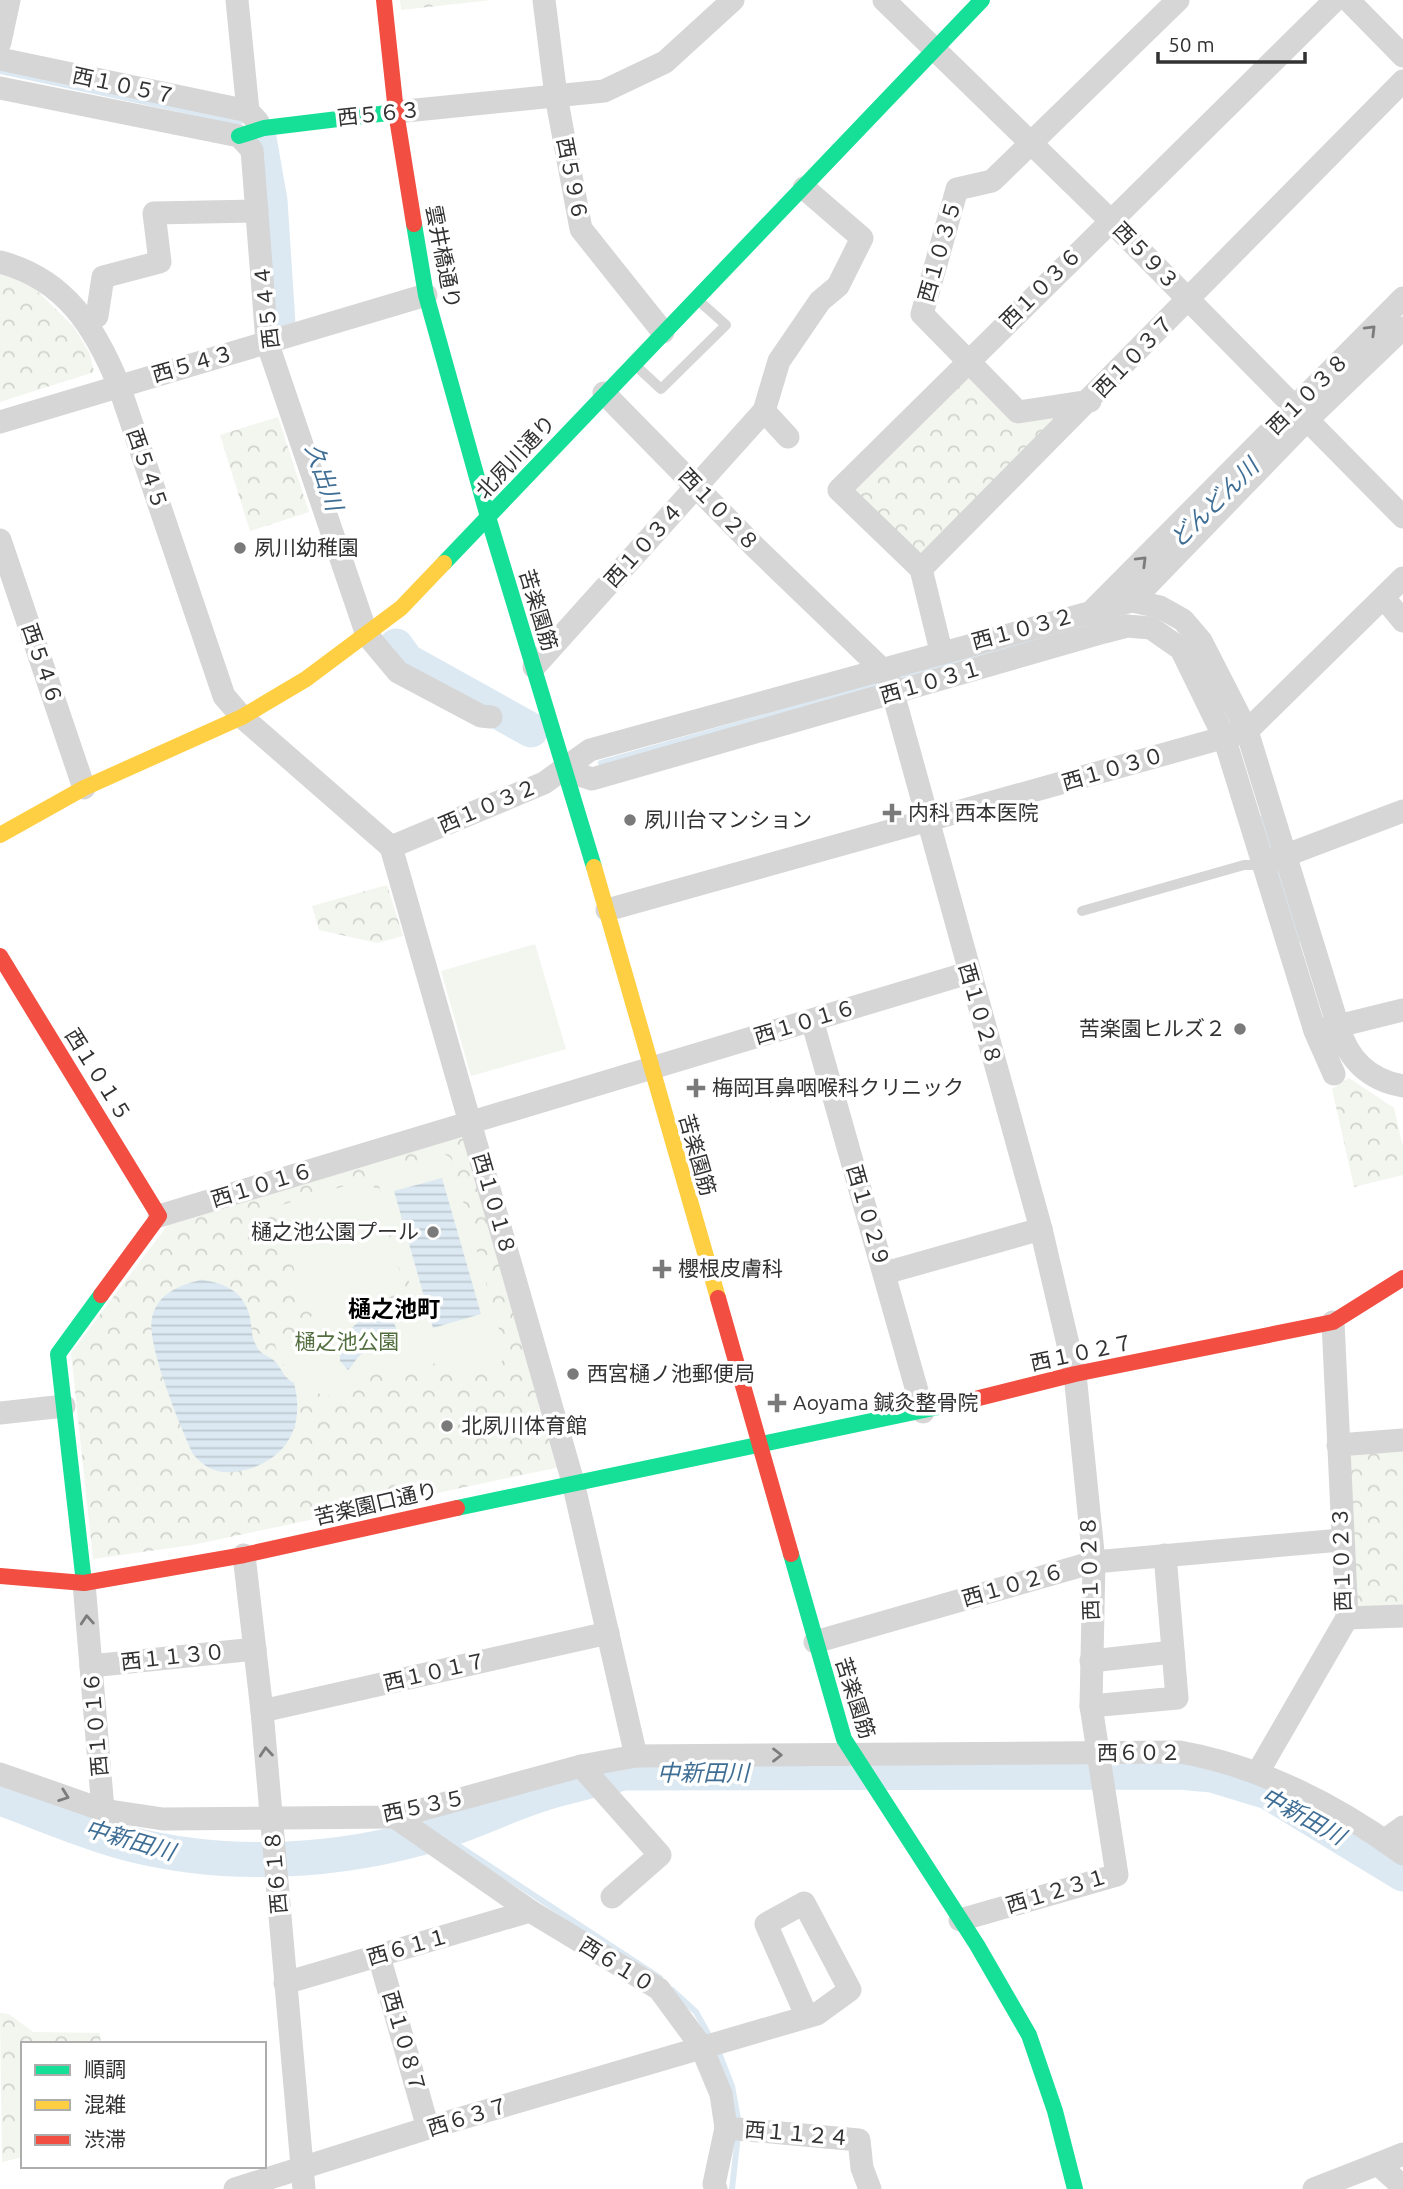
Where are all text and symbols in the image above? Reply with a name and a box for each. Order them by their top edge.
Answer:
scale bar [1158,21,1305,65]
text: 50 m [1168,32,1215,56]
street label: 西１０５７ [70,62,178,108]
street label: 西５６３ [336,97,422,129]
street label: 西５９６ [553,135,593,222]
street label: 西１０３５ [913,197,965,304]
street label: 雲井橋通り [422,203,466,311]
street label: 西５９３ [1109,217,1185,294]
street label: 西１０３６ [995,242,1086,333]
street label: 西５４４ [249,264,283,350]
street label: 西１０３７ [1088,309,1178,401]
one-way arrow [1363,325,1376,338]
street label: 西５４３ [149,340,236,386]
street label: 西１０３８ [1262,348,1353,439]
street label: 北夙川通り [471,410,560,503]
street label: 西５４５ [123,425,173,512]
water label: 久出川 [301,440,349,516]
water label: どんどん川 [1164,451,1265,552]
street label: 西１０２８ [675,463,765,555]
street label: 西１０３４ [599,497,687,591]
place label: 夙川幼稚園 [254,535,359,559]
marker: 夙川幼稚園 [232,540,248,556]
one-way arrow [1134,556,1147,569]
street label: 苦楽園筋 [515,566,563,653]
street label: 西１０３２ [969,603,1077,653]
street label: 西５４６ [18,620,68,707]
street label: 西１０３１ [877,655,984,707]
street label: 西１０３０ [1059,742,1166,794]
street label: 西１０３２ [435,774,541,837]
place label: 内科 西本医院 [908,800,1039,824]
marker: 内科 西本医院 [882,803,902,823]
place label: 夙川台マンション [644,807,812,831]
marker: 夙川台マンション [622,812,638,828]
street label: 西１０２８ [955,960,1007,1067]
street label: 西１０１６ [751,994,858,1048]
place label: 苦楽園ヒルズ２ [1079,1016,1226,1040]
marker: 苦楽園ヒルズ２ [1232,1021,1248,1037]
street label: 西１０１５ [61,1024,137,1125]
place label: 梅岡耳鼻咽喉科クリニック [712,1075,964,1099]
marker: 梅岡耳鼻咽喉科クリニック [686,1078,706,1098]
street label: 苦楽園筋 [675,1111,721,1198]
street label: 西１０１８ [469,1150,521,1257]
street label: 西１０１６ [208,1157,315,1211]
street label: 西１０２９ [843,1162,895,1269]
place label: 樋之池公園プール [251,1219,419,1243]
marker: 樋之池公園プール [425,1224,441,1240]
place label: 櫻根皮膚科 [678,1256,783,1280]
marker: 櫻根皮膚科 [652,1259,672,1279]
district label: 樋之池町 [348,1296,440,1321]
park label: 樋之池公園 [295,1329,400,1353]
street label: 西１０２７ [1028,1329,1136,1375]
place label: 西宮樋ノ池郵便局 [587,1361,755,1385]
marker: 西宮樋ノ池郵便局 [565,1366,581,1382]
place label: Aoyama 鍼灸整骨院 [793,1390,979,1414]
marker: Aoyama 鍼灸整骨院 [767,1393,787,1413]
place label: 北夙川体育館 [461,1413,587,1437]
marker: 北夙川体育館 [439,1418,455,1434]
street label: 苦楽園口通り [312,1477,440,1529]
street label: 西１０２３ [1327,1506,1355,1612]
street label: 西１０２８ [1075,1515,1103,1621]
street label: 西１０２６ [959,1558,1066,1610]
one-way arrow [80,1614,95,1625]
street label: 西１１３０ [119,1639,226,1673]
street label: 西１０１７ [381,1648,489,1695]
street label: 苦楽園筋 [832,1654,880,1741]
street label: 西１０１６ [78,1671,112,1777]
street label: 西６０２ [1097,1740,1181,1764]
one-way arrow [259,1746,274,1757]
one-way arrow [773,1747,783,1763]
water label: 中新田川 [657,1760,752,1785]
water label: 中新田川 [1257,1782,1352,1850]
street label: 西５３５ [380,1785,467,1825]
one-way arrow [58,1788,70,1802]
water label: 中新田川 [82,1815,181,1865]
street label: 西６１８ [259,1829,291,1915]
street label: 西１２３１ [1003,1863,1110,1917]
street label: 西６１１ [364,1923,451,1969]
street label: 西６１０ [576,1932,660,1997]
street label: 西１０８７ [379,1988,431,2095]
legend [21,2042,266,2168]
text: 順調 [84,2057,126,2081]
text: 混雑 [84,2092,126,2116]
street label: 西６３７ [424,2092,511,2140]
street label: 西１１２４ [744,2116,850,2150]
text: 渋滞 [84,2127,126,2151]

